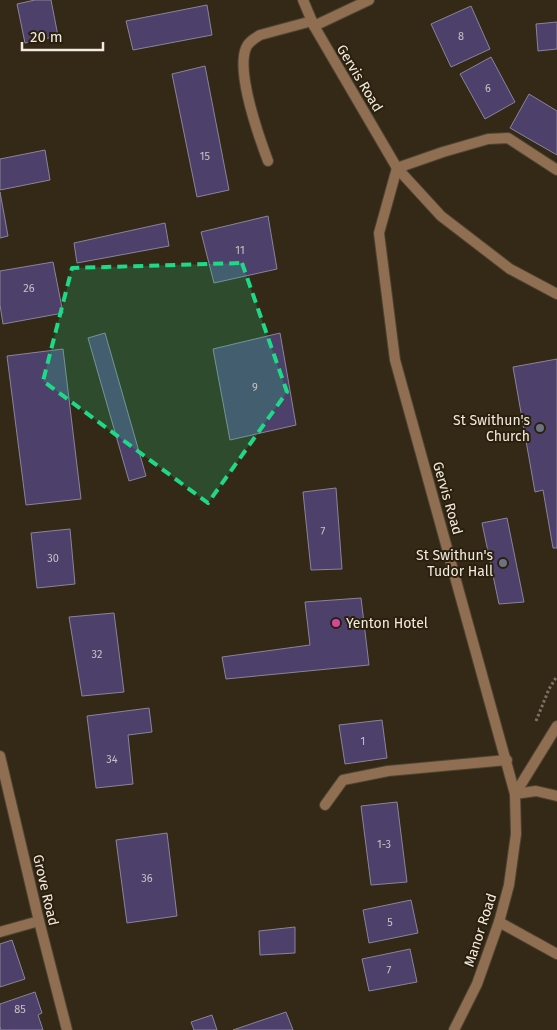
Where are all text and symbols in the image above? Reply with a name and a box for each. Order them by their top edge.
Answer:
scale bar [22,20,104,52]
text: 20 m [30,28,63,46]
house number: 8 [458,30,464,43]
street label: Gervis Road [333,42,386,115]
house number: 6 [485,82,491,95]
house number: 15 [200,150,211,163]
house number: 11 [235,244,245,257]
house number: 26 [23,282,35,295]
house number: 9 [252,381,258,394]
place label: St Swithun's Church [453,412,530,445]
marker: St Swithun's Church [534,422,546,434]
street label: Gervis Road [429,460,466,537]
house number: 7 [321,525,326,538]
place label: St Swithun's Tudor Hall [416,547,493,580]
house number: 30 [47,552,59,565]
marker: St Swithun's Tudor Hall [497,557,509,569]
place label: Yenton Hotel [346,615,428,632]
marker: Yenton Hotel [330,617,342,629]
house number: 32 [92,648,102,661]
house number: 1 [361,735,365,748]
house number: 34 [106,753,118,766]
house number: 1-3 [377,838,391,851]
street label: Grove Road [29,853,62,927]
house number: 36 [141,872,153,885]
street label: Manor Road [461,891,500,969]
house number: 5 [387,916,393,929]
house number: 7 [387,964,392,977]
house number: 85 [14,1003,26,1016]

